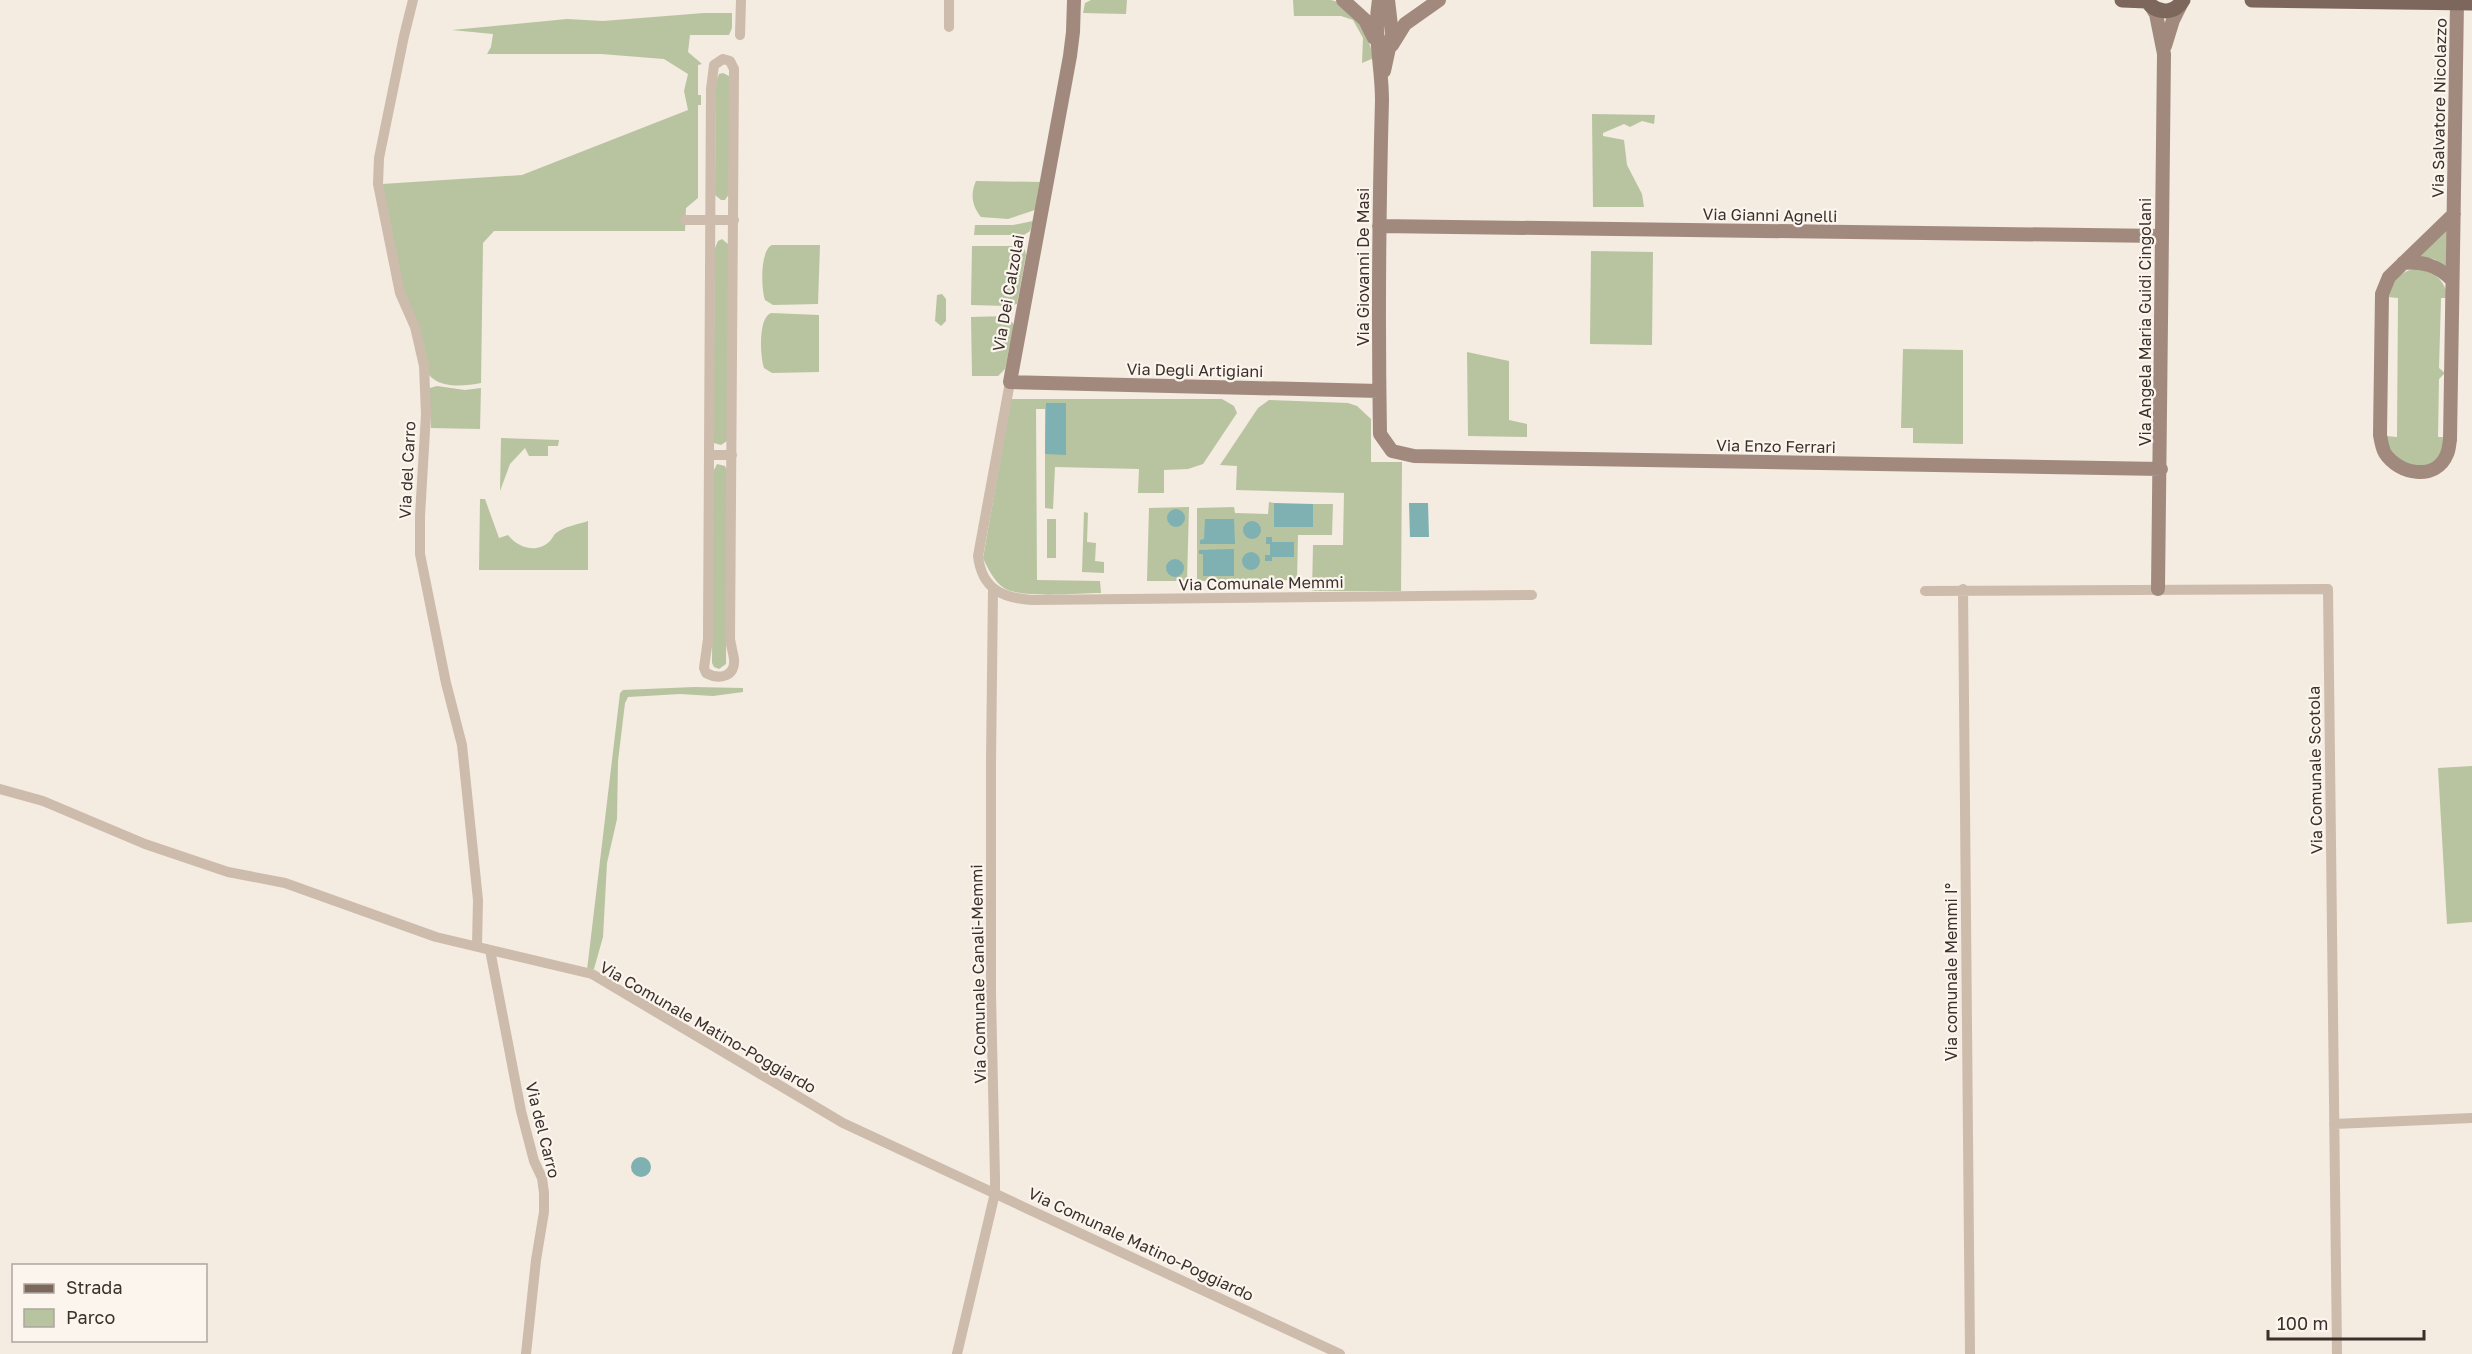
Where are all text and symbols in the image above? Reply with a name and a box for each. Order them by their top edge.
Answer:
street label: Via Salvatore Nicolazzo [2427,18,2451,198]
street label: Via Giovanni De Masi [1353,188,1373,346]
street label: Via Angela Maria Guidi Cingolani [2135,198,2155,446]
street label: Via Gianni Agnelli [1702,204,1838,226]
street label: Via Dei Calzolai [988,233,1028,353]
street label: Via Degli Artigiani [1126,359,1264,381]
street label: Via del Carro [394,420,420,520]
street label: Via Enzo Ferrari [1716,435,1836,457]
street label: Via Comunale Memmi [1178,572,1344,594]
street label: Via Comunale Scotola [2304,686,2326,854]
street label: Via Comunale Canali-Memmi [966,864,990,1084]
street label: Via comunale Memmi I° [1941,883,1961,1061]
street label: Via Comunale Matino-Poggiardo [596,957,820,1097]
street label: Via del Carro [521,1080,565,1180]
street label: Via Comunale Matino-Poggiardo [1025,1183,1257,1305]
legend [12,1264,207,1342]
text: Strada [66,1276,123,1298]
scale bar [2268,1303,2424,1341]
text: Parco [66,1306,115,1328]
text: 100 m [2277,1312,2328,1334]

